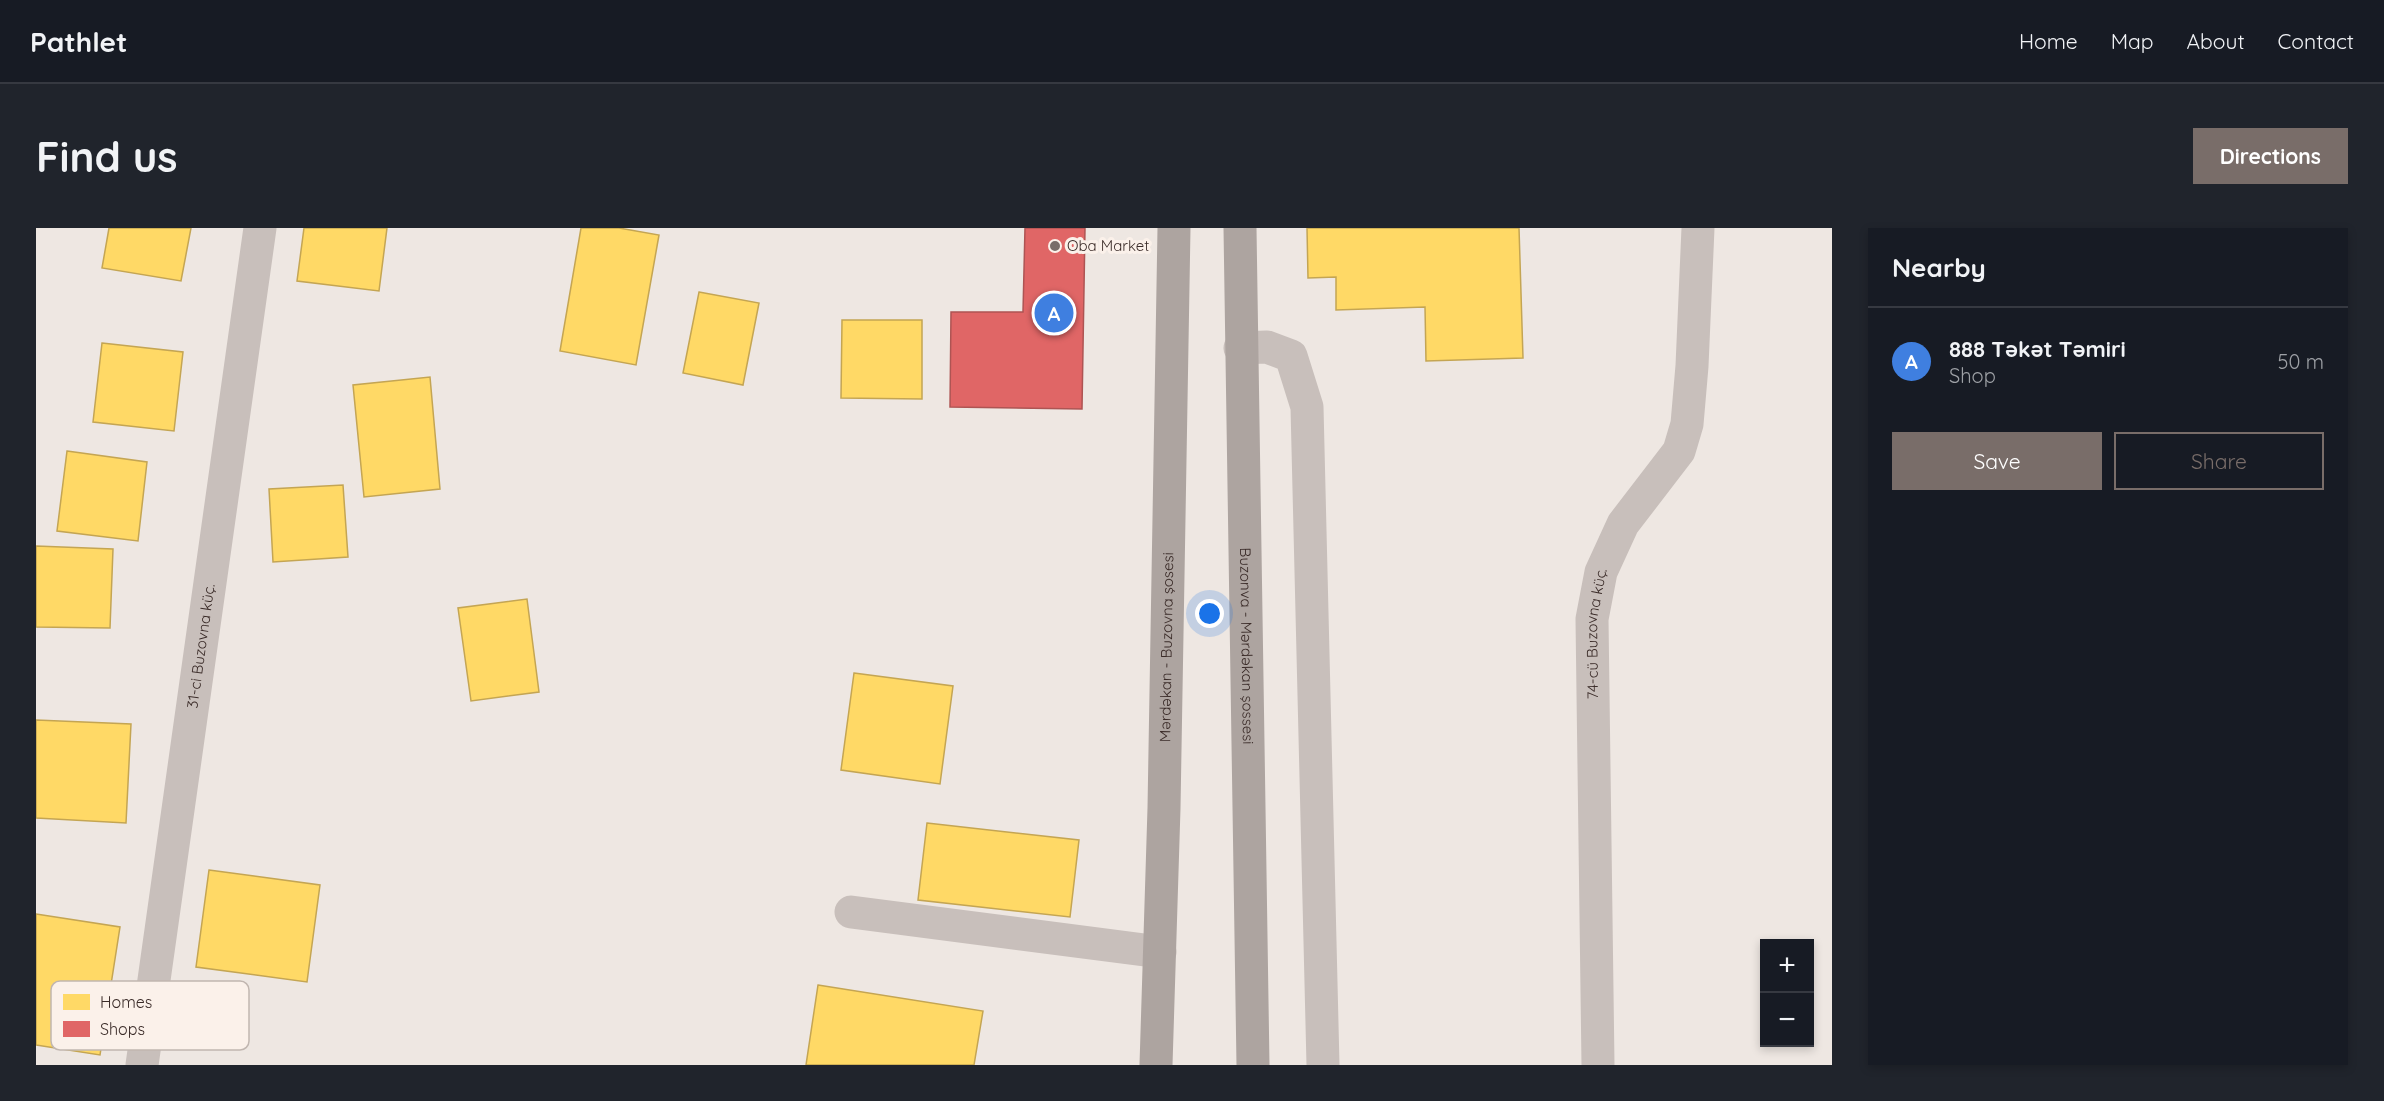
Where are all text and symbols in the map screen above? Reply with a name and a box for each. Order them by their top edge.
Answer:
text: Pathlet [30,24,127,59]
text: Home [2019,28,2078,54]
text: Map [2111,28,2154,54]
text: About [2187,28,2245,54]
text: Contact [2278,28,2354,54]
button: Directions [2193,128,2348,184]
text: Find us [36,130,178,183]
place label: Oba Market [1067,236,1149,255]
marker: Oba Market [1048,239,1062,253]
text: Nearby [1892,251,1986,284]
pin: A [1034,290,1074,335]
text: 888 Təkət Təmiri [1949,335,2126,363]
text: A [1905,349,1918,374]
text: 50 m [2278,349,2324,374]
text: Shop [1949,363,1996,388]
button: Save [1892,432,2102,490]
button: Share [2114,432,2324,490]
street label: Buzonva - Mərdəkan şossesi [1236,547,1258,744]
street label: Mərdəkan - Buzovna şosesi [1155,552,1177,742]
street label: 74-cü Buzovna küç. [1582,564,1611,699]
street label: 31-ci Buzovna küç. [182,583,219,710]
your location [1195,599,1224,628]
map controls [1760,939,1814,1047]
button: + [1760,939,1814,993]
legend [51,981,249,1050]
text: Homes [100,992,152,1012]
button: − [1760,993,1814,1047]
text: Shops [100,1019,145,1039]

